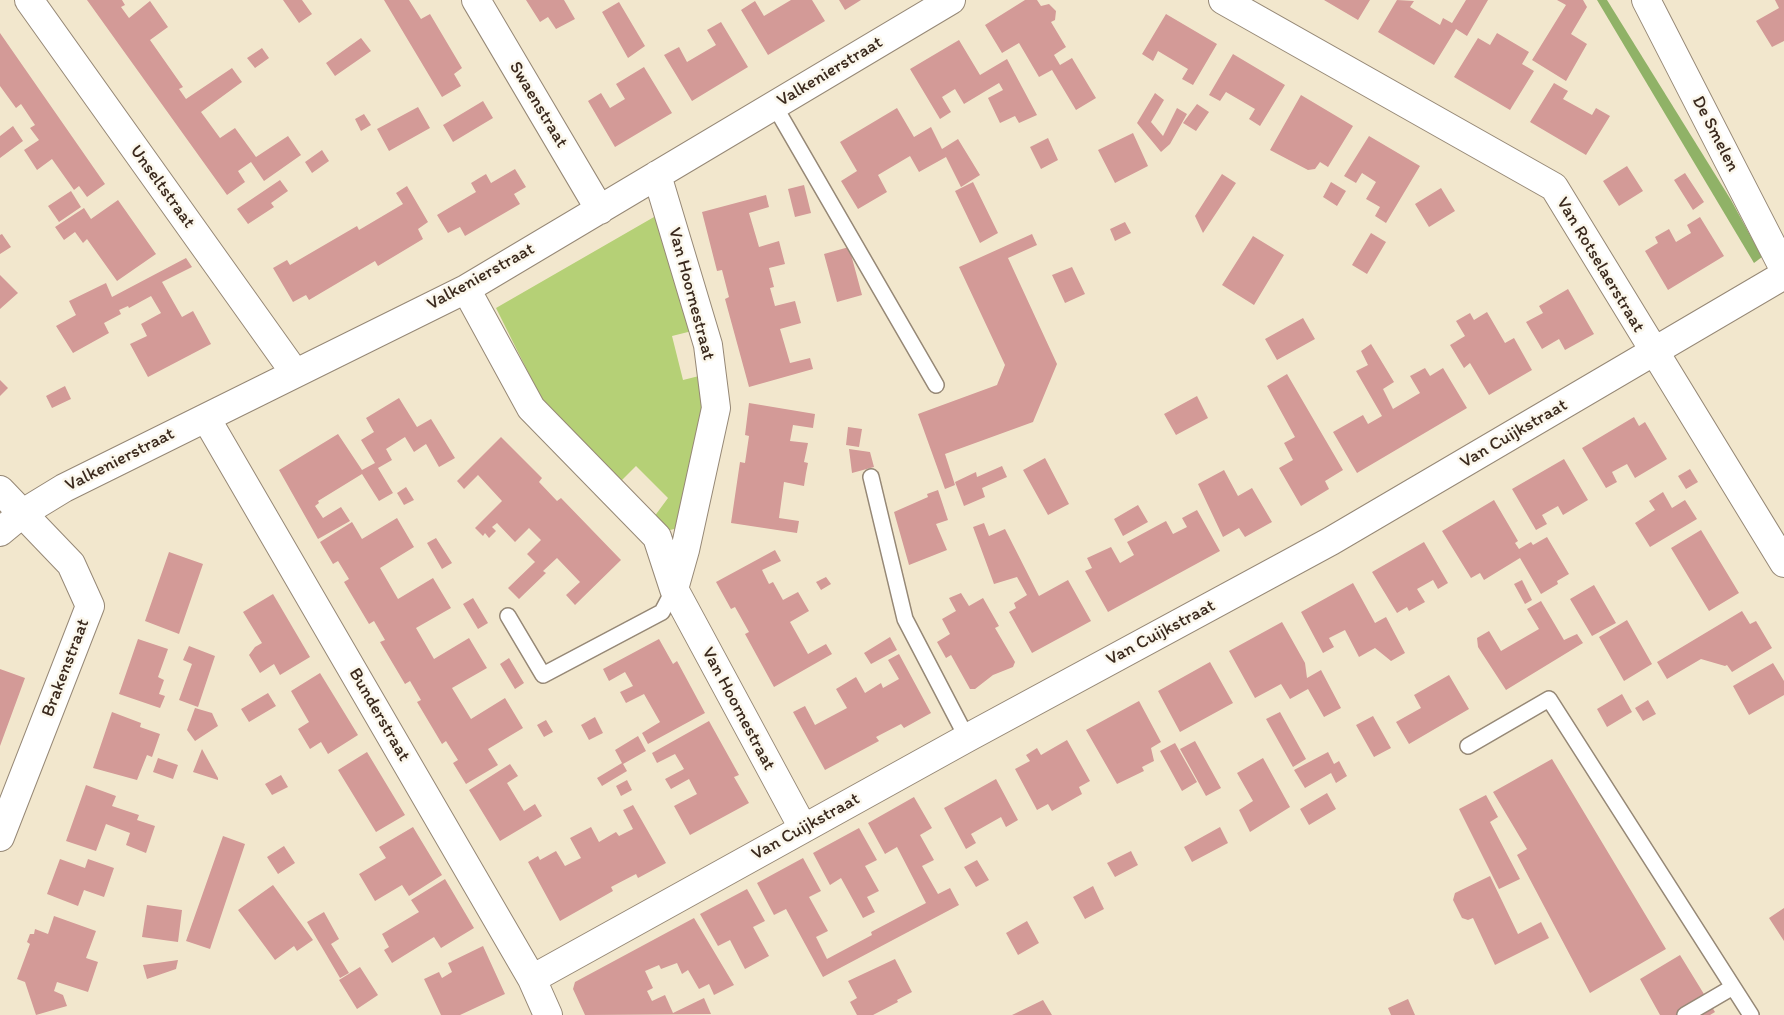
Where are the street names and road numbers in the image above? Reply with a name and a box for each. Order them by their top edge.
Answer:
street label: Valkenierstraat [773,32,887,112]
street label: Swaenstraat [504,58,572,152]
street label: De Smelen [1687,92,1743,176]
street label: Unseltstraat [125,141,199,233]
street label: Van Rotselaerstraat [1551,194,1649,336]
street label: Van Hoornestraat [663,225,719,363]
street label: Valkenierstraat [424,239,538,315]
street label: Van Cuijkstraat [1457,395,1571,473]
street label: Valkenierstraat [62,423,178,497]
street label: Van Cuijkstraat [1103,595,1219,671]
street label: Brakenstraat [37,616,95,720]
street label: Van Hoornestraat [696,644,780,774]
street label: Bunderstraat [344,664,414,766]
street label: Van Cuijkstraat [748,788,864,866]

